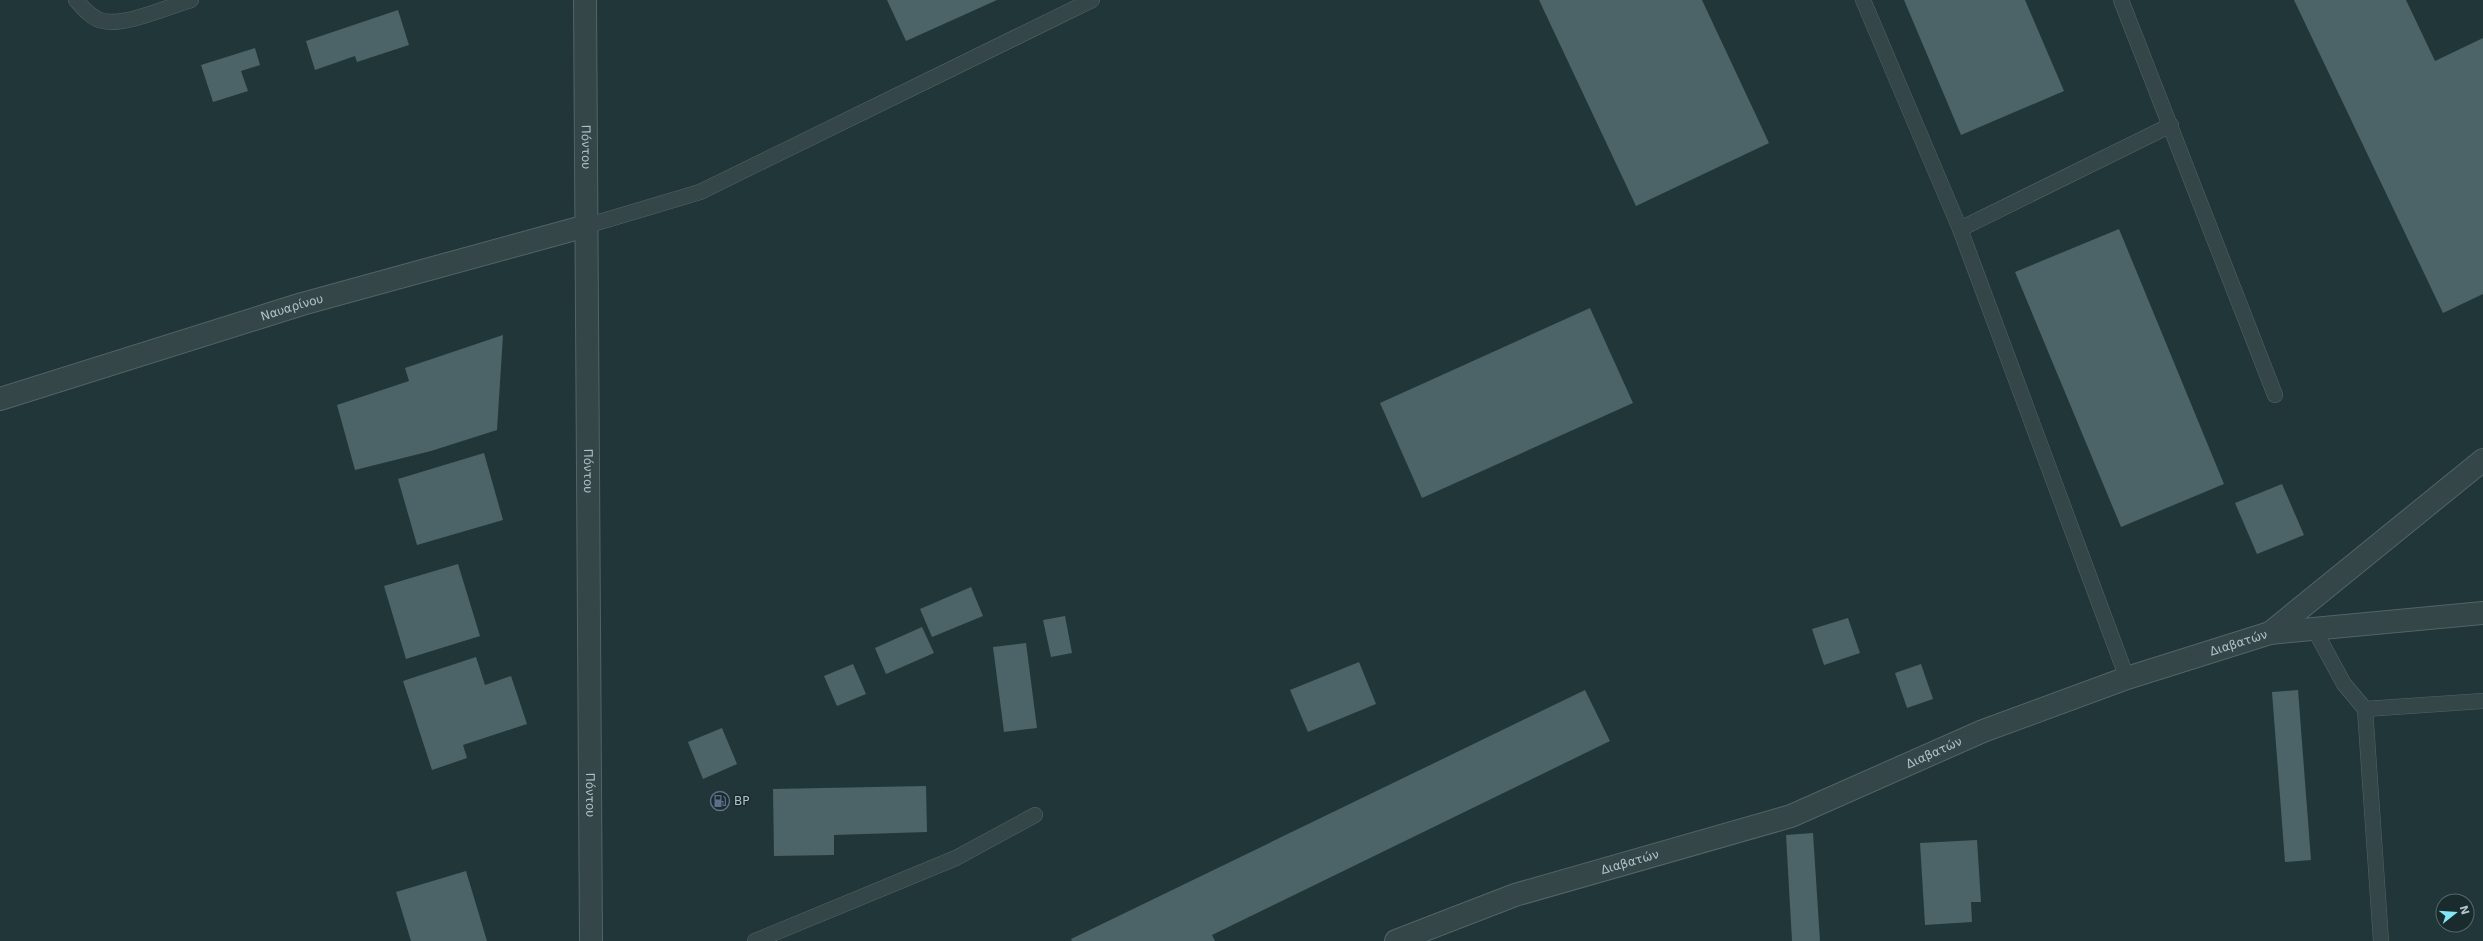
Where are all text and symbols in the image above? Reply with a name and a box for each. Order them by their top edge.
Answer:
street label: Πόντου [579,125,593,169]
street label: Ναυαρίνου [259,292,325,324]
street label: Πόντου [581,449,595,493]
street label: Διαβατών [2208,627,2269,659]
street label: Διαβατών [1904,734,1964,771]
street label: Πόντου [583,773,597,817]
fuel station icon: BP [709,790,731,812]
place label: BP [734,794,749,808]
street label: Διαβατών [1599,847,1661,877]
north arrow [2435,893,2475,933]
text: N [2457,904,2472,917]

